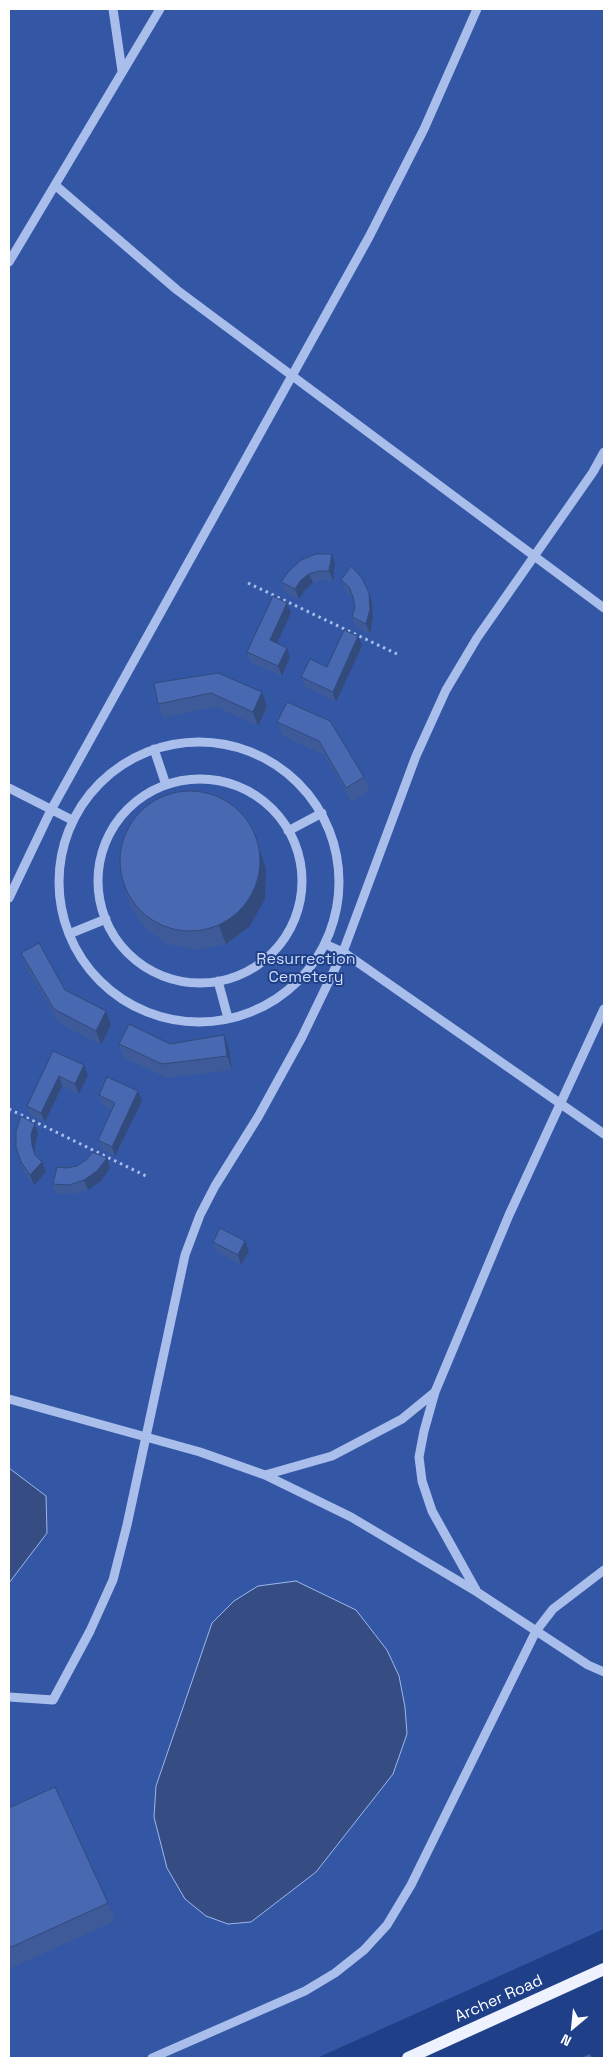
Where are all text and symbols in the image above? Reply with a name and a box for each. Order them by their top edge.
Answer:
park label: Resurrection Cemetery [256,950,356,988]
street label: Archer Road [452,1971,546,2027]
north arrow [548,2002,598,2052]
text: N [558,2030,574,2050]

